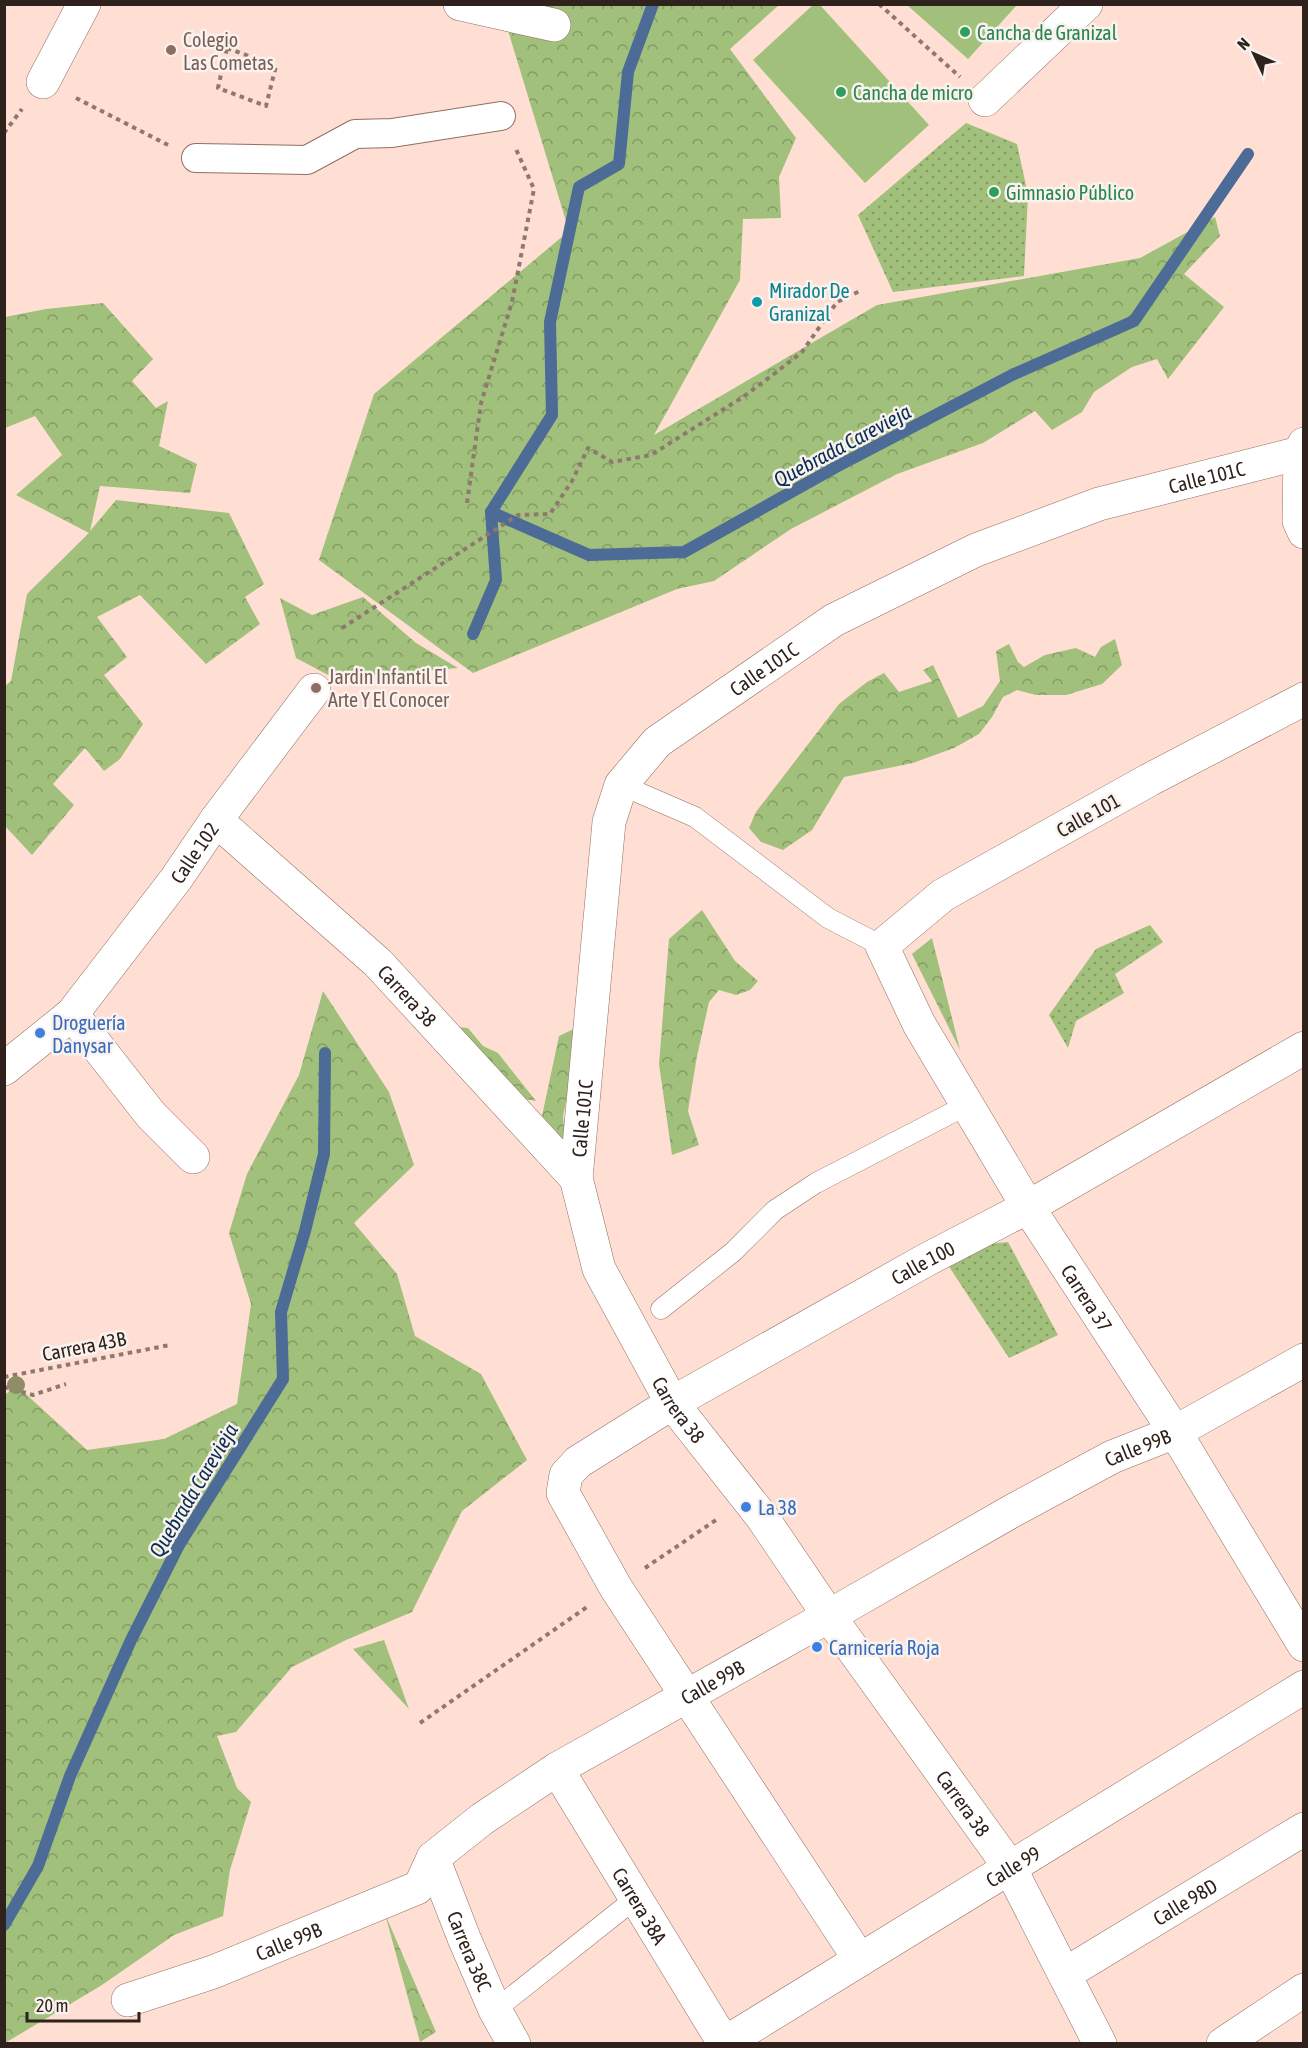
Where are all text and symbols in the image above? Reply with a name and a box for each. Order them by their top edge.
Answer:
place label: Cancha de Granizal [977,21,1118,44]
north arrow [1224,24,1284,84]
marker: Cancha de Granizal [958,25,972,39]
place label: Colegio Las Cometas [183,28,274,74]
text: N [1233,34,1253,53]
marker: Colegio Las Cometas [164,43,178,57]
place label: Cancha de micro [853,81,973,104]
marker: Cancha de micro [834,85,848,99]
place label: Gimnasio Público [1006,181,1134,204]
marker: Gimnasio Público [987,185,1001,199]
place label: Mirador De Granizal [769,279,850,325]
marker: Mirador De Granizal [750,295,764,309]
water label: Quebrada Carevieja [769,399,915,491]
street label: Calle 101C [1166,456,1247,497]
street label: Calle 101C [725,637,802,700]
place label: Jardin Infantil El Arte Y El Conocer [328,665,450,711]
marker: Jardin Infantil El Arte Y El Conocer [309,681,323,695]
street label: Calle 101 [1052,788,1124,842]
street label: Calle 102 [165,818,223,887]
street label: Carrera 38 [374,960,442,1031]
place label: Droguería Danysar [52,1011,126,1057]
marker: Droguería Danysar [33,1026,47,1040]
street label: Calle 101C [566,1078,597,1158]
street label: Calle 100 [887,1236,958,1289]
street label: Carrera 37 [1057,1260,1118,1336]
street label: Carrera 43B [40,1327,128,1365]
street label: Carrera 38 [648,1372,710,1447]
water label: Quebrada Carevieja [144,1419,242,1561]
street label: Calle 99B [1100,1423,1174,1471]
place label: La 38 [758,1496,797,1519]
marker: La 38 [739,1500,753,1514]
place label: Carnicería Roja [829,1636,940,1659]
marker: Carnicería Roja [810,1640,824,1654]
street label: Calle 99B [676,1655,748,1709]
street label: Carrera 38 [932,1766,995,1840]
street label: Calle 99 [981,1841,1044,1891]
street label: Carrera 38A [608,1863,672,1948]
street label: Calle 98D [1149,1873,1221,1930]
street label: Carrera 38C [443,1908,497,1994]
street label: Calle 99B [252,1917,325,1965]
scale bar [27,1985,140,2023]
text: 20 m [36,1995,68,2016]

